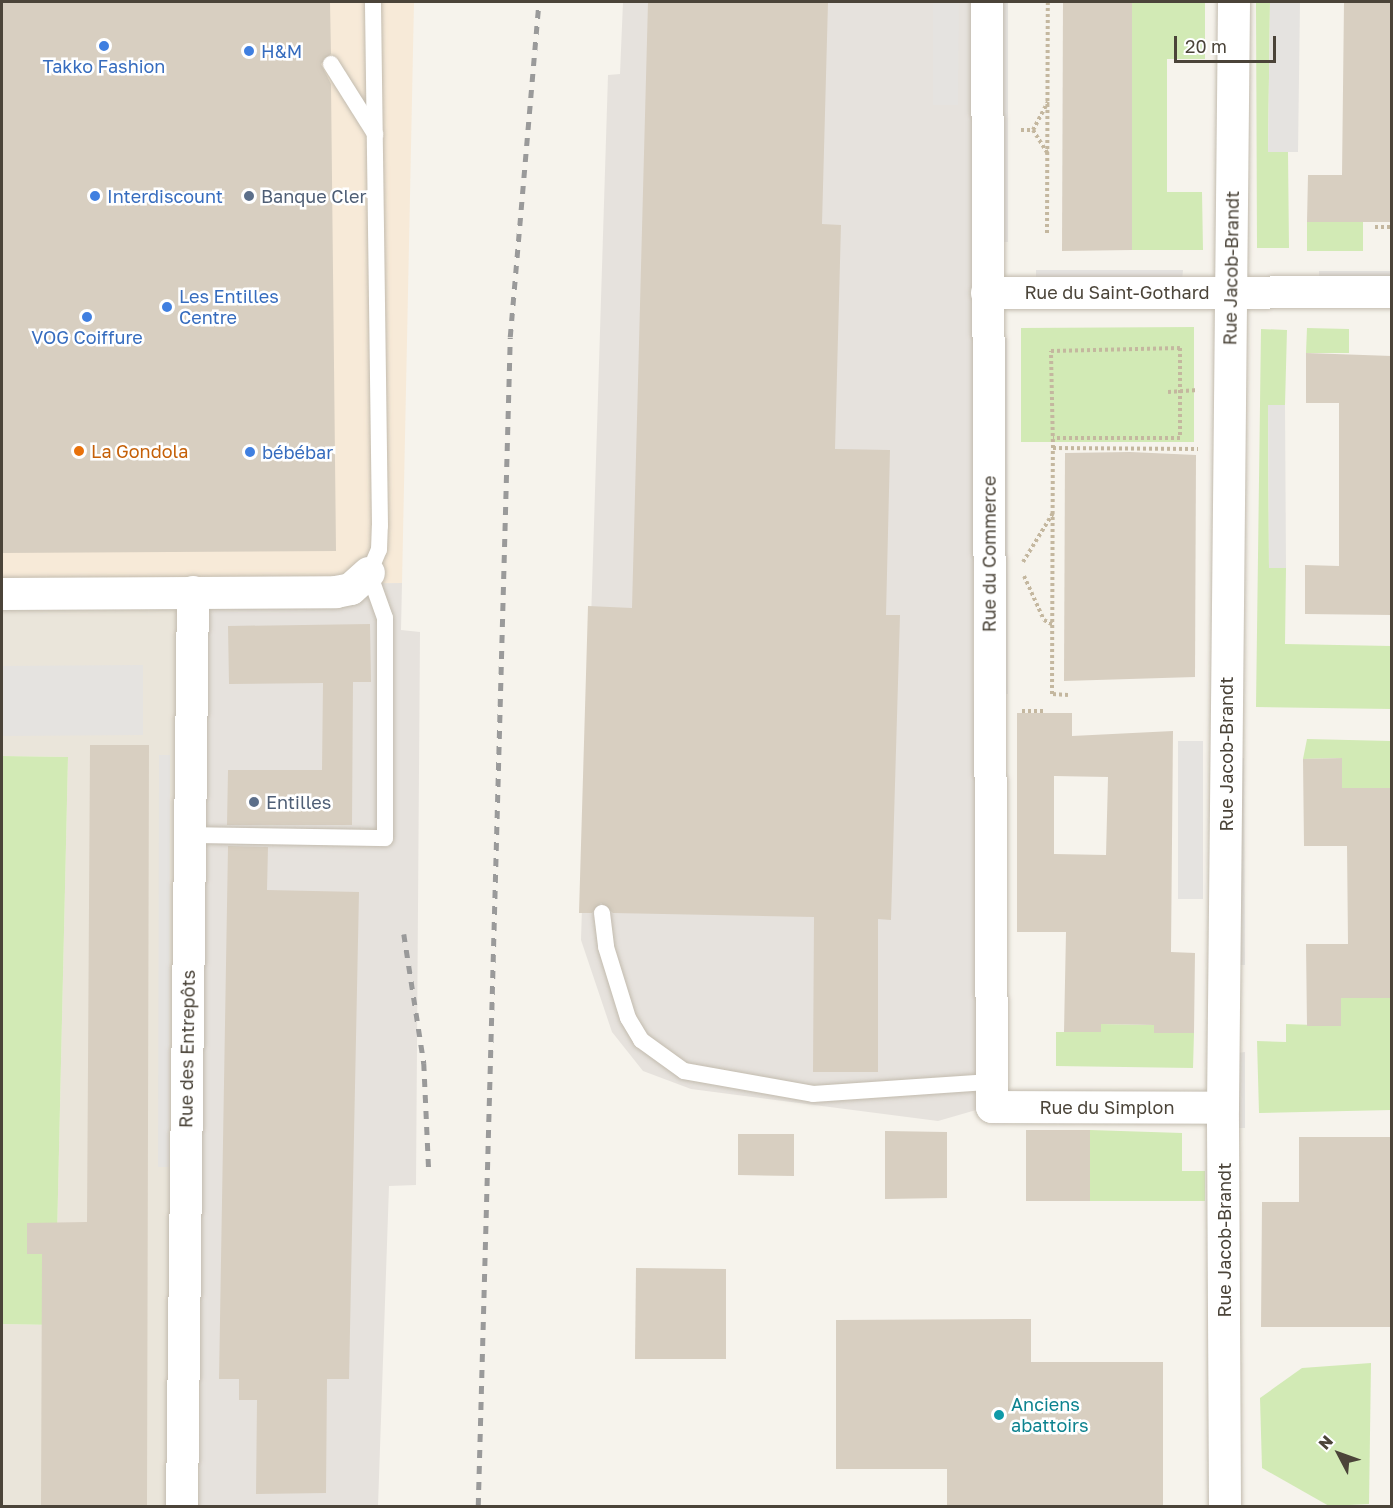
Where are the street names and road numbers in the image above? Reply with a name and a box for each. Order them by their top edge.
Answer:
street label: Rue Jacob-Brandt [1219,190,1243,346]
street label: Rue du Saint-Gothard [1024,281,1210,303]
street label: Rue du Commerce [978,476,1000,632]
street label: Rue Jacob-Brandt [1215,677,1237,831]
street label: Rue des Entrepôts [175,970,199,1128]
street label: Rue du Simplon [1040,1096,1174,1118]
street label: Rue Jacob-Brandt [1213,1163,1235,1317]

